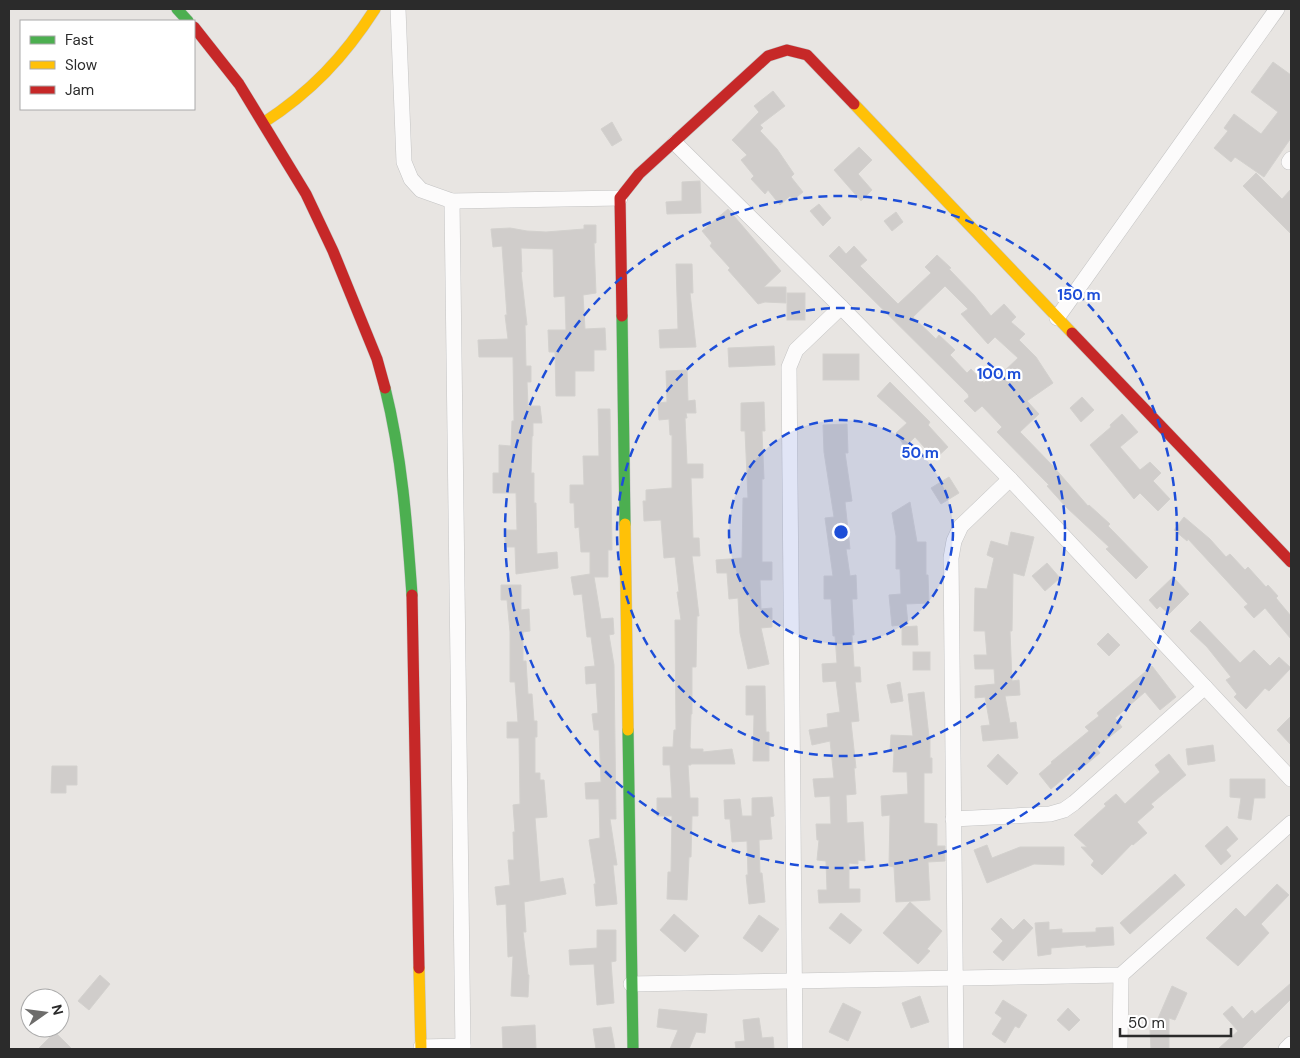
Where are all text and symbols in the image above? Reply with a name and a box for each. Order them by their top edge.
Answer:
legend [20,20,195,110]
text: Fast [65,30,94,50]
text: Slow [65,55,98,75]
text: Jam [65,80,94,100]
text: 150 m [1058,285,1101,305]
text: 100 m [977,364,1021,384]
text: 50 m [901,443,939,463]
centre of rings [832,523,850,541]
north arrow [20,988,70,1038]
text: N [48,1003,68,1017]
scale bar [1120,1006,1231,1038]
text: 50 m [1128,1013,1165,1033]

